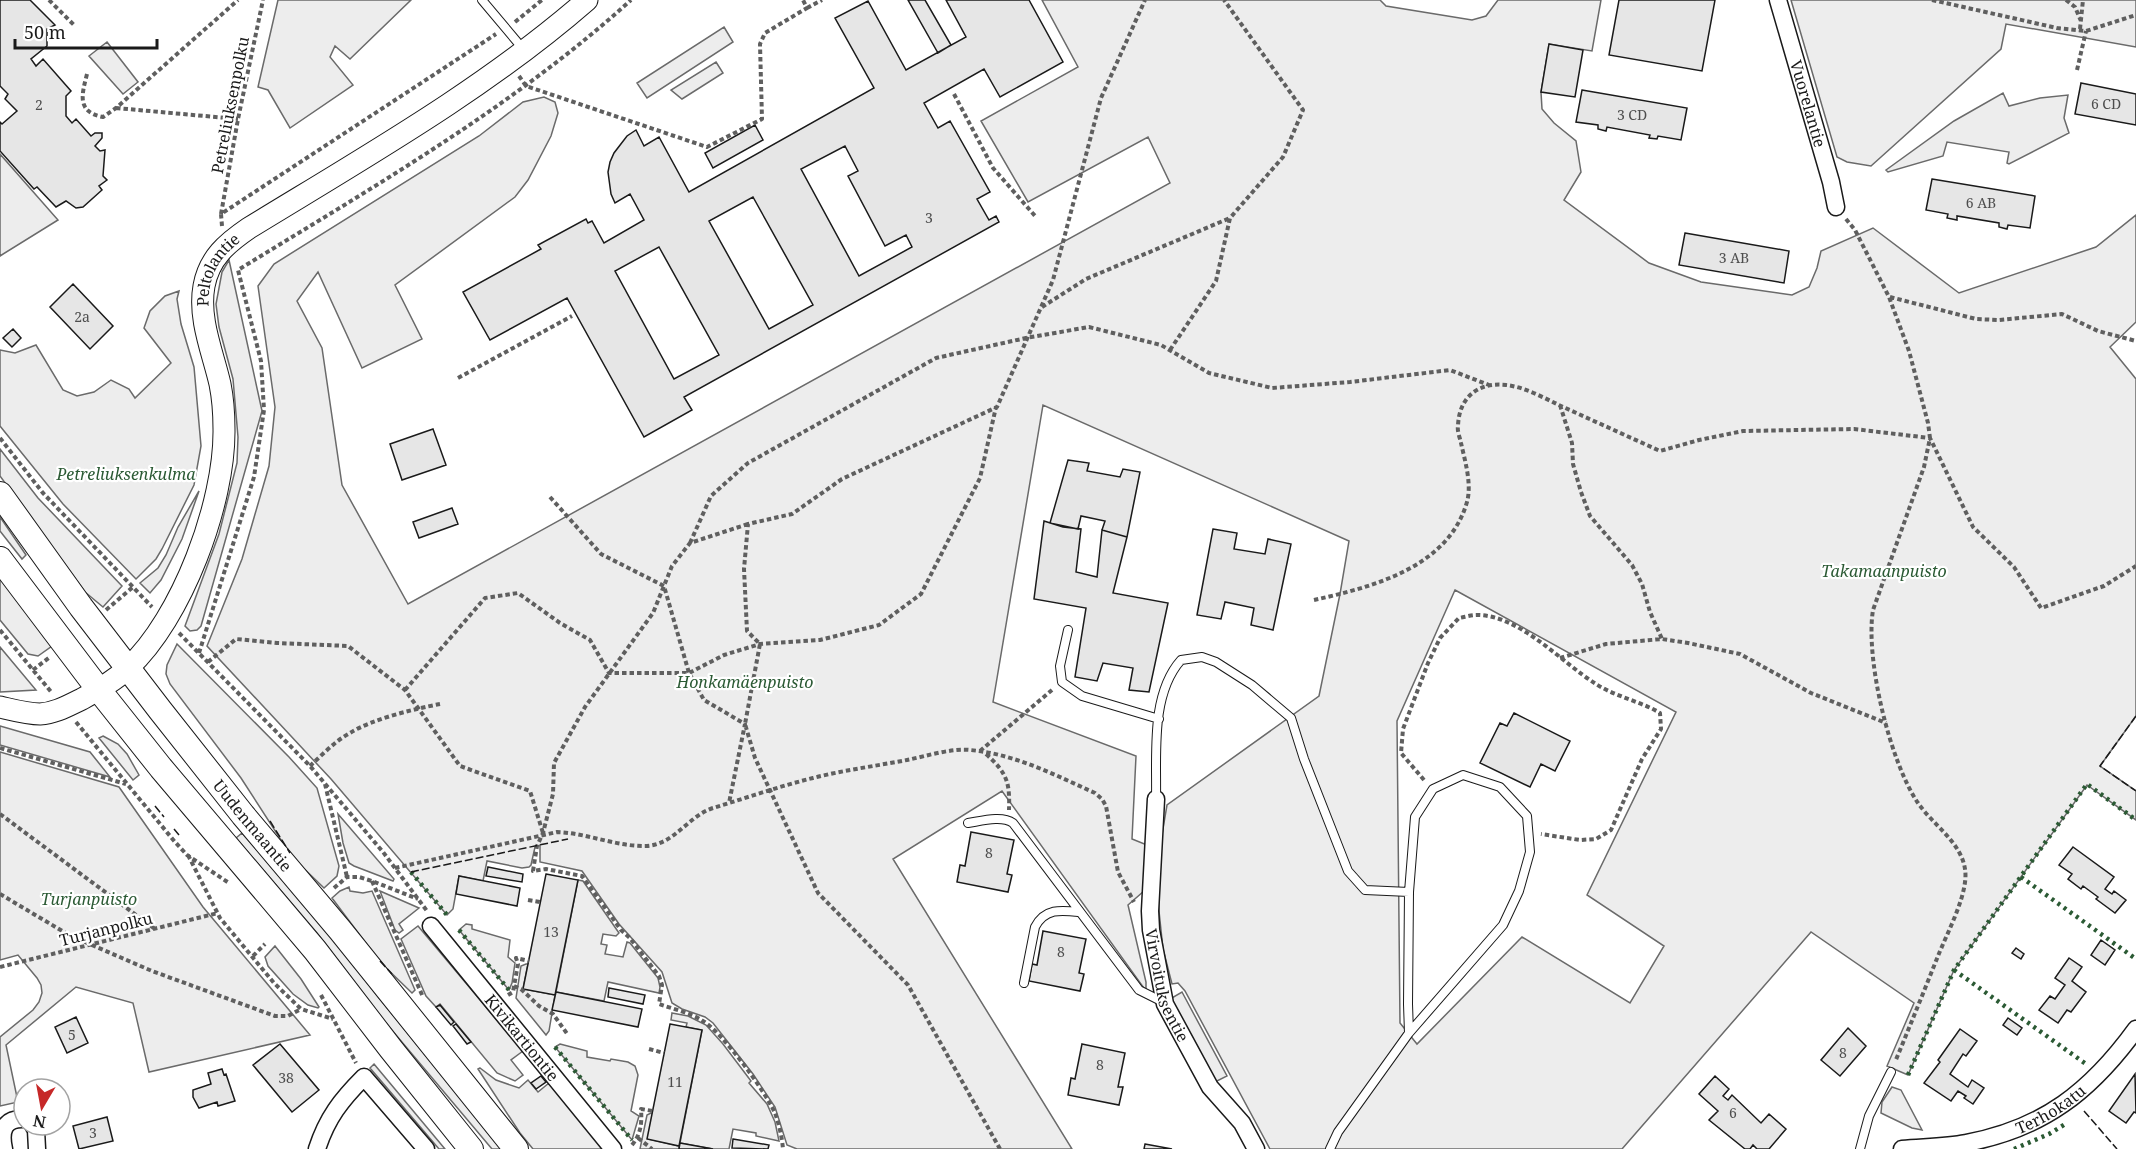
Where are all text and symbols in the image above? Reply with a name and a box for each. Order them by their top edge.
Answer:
scale bar [15,12,158,50]
text: 50 m [24,20,66,44]
street label: Petreliuksenpolku [206,35,254,175]
street label: Vuorelantie [1785,57,1831,150]
house number: 6 CD [2091,94,2121,113]
house number: 2 [35,95,43,114]
house number: 3 CD [1617,105,1647,124]
house number: 6 AB [1966,193,1996,212]
house number: 3 [925,208,933,227]
street label: Peltolantie [192,228,244,307]
house number: 3 AB [1719,248,1749,267]
house number: 2a [74,307,90,326]
park label: Petreliuksenkulma [55,463,196,485]
park label: Takamaanpuisto [1821,560,1947,582]
park label: Honkamäenpuisto [675,671,814,693]
street label: Uudenmaantie [208,775,297,876]
house number: 8 [985,843,993,862]
park label: Turjanpuisto [41,888,137,910]
street label: Turjanpolku [57,907,155,951]
house number: 13 [543,922,559,941]
street label: Virvoituksentie [1140,927,1194,1046]
house number: 8 [1057,942,1065,961]
street label: Kivikartiontie [480,989,564,1086]
house number: 5 [68,1025,76,1044]
house number: 8 [1839,1043,1847,1062]
house number: 8 [1096,1055,1104,1074]
house number: 38 [278,1068,294,1087]
house number: 11 [667,1072,683,1091]
north arrow [12,1077,72,1137]
street label: Terhokatu [2012,1080,2090,1139]
house number: 6 [1729,1103,1737,1122]
text: N [31,1110,48,1134]
house number: 3 [89,1123,97,1142]

